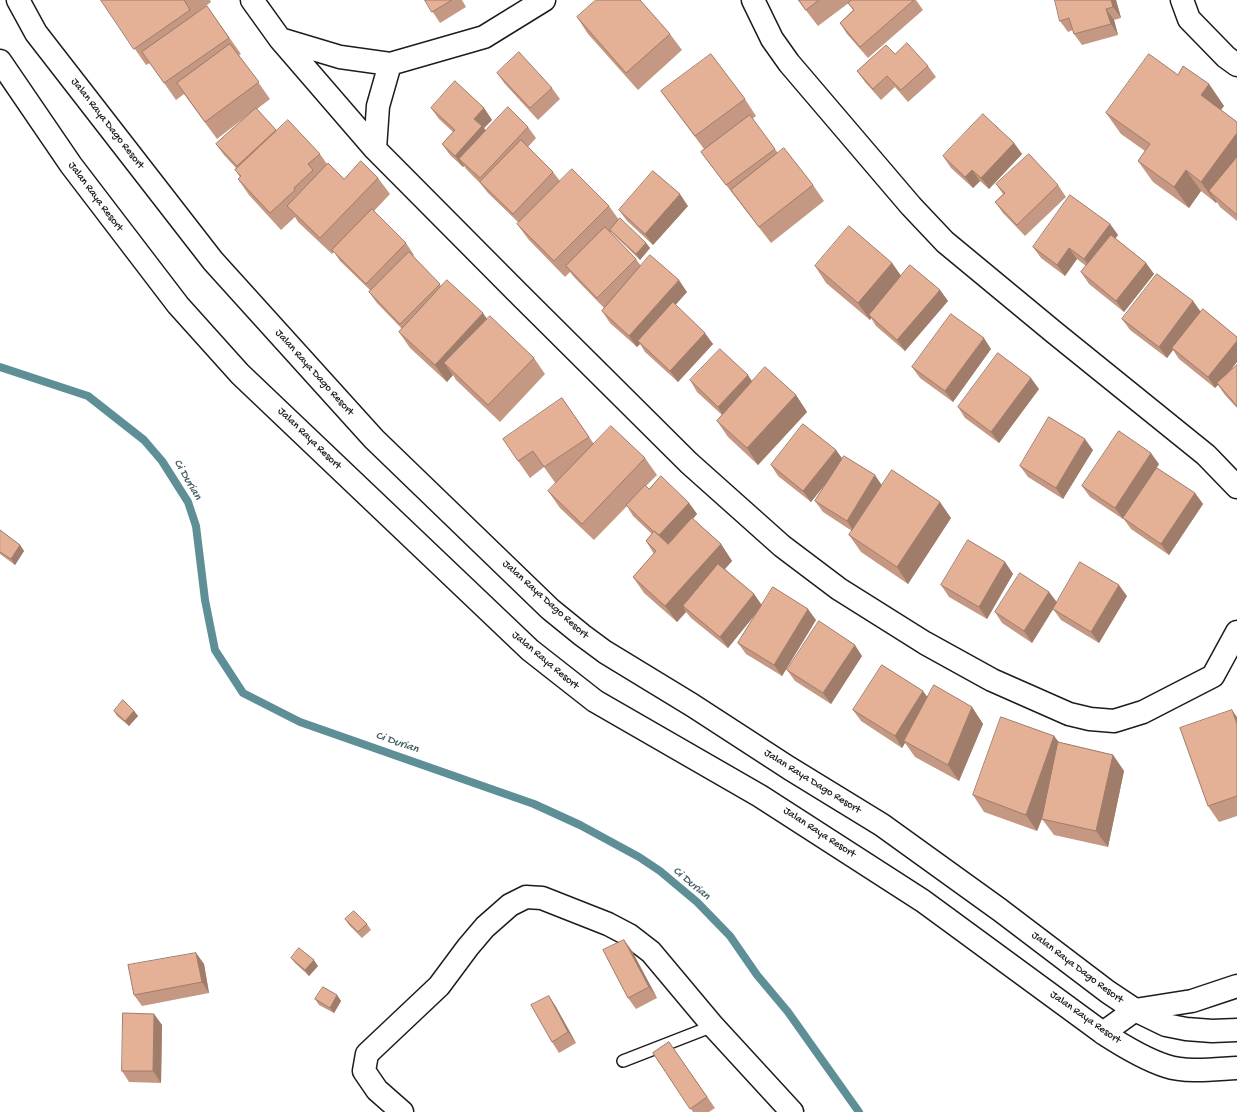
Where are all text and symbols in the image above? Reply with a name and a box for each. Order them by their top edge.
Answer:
street label: Jalan Raya Dago Resort [67,76,147,172]
street label: Jalan Raya Resort [64,160,126,234]
street label: Jalan Raya Dago Resort [272,327,356,419]
street label: Jalan Raya Resort [274,405,344,473]
water label: Ci Durian [170,457,204,503]
street label: Jalan Raya Dago Resort [499,558,591,642]
street label: Jalan Raya Resort [509,629,581,693]
water label: Ci Durian [374,729,420,757]
street label: Jalan Raya Dago Resort [761,747,863,817]
street label: Jalan Raya Resort [780,805,858,861]
water label: Ci Durian [669,864,713,904]
street label: Jalan Raya Dago Resort [1028,929,1126,1007]
street label: Jalan Raya Resort [1047,989,1123,1047]

